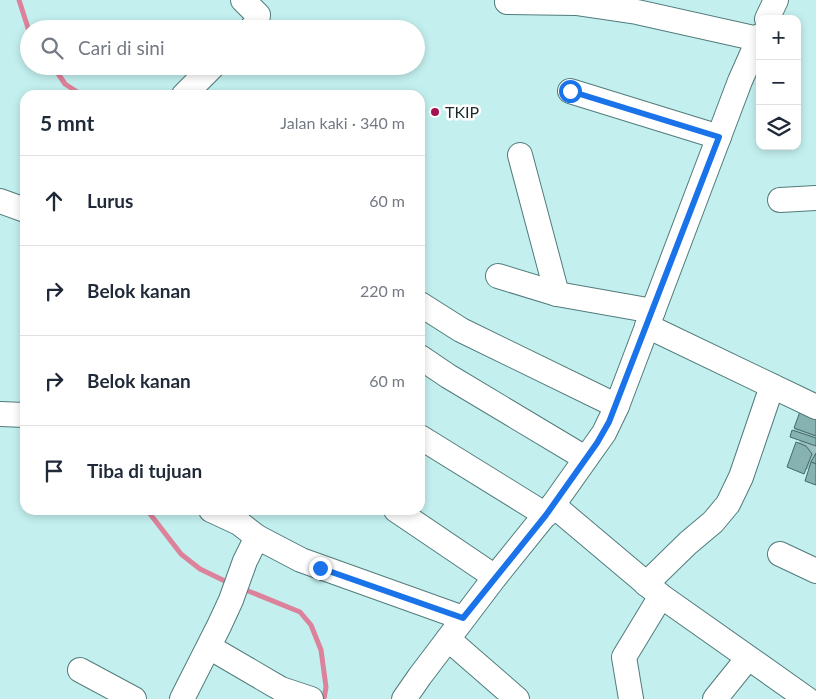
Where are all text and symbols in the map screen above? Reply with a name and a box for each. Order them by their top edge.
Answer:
map controls [756,15,801,150]
button: + [756,15,801,60]
search box [20,20,425,75]
icon: search [38,34,66,62]
text: Cari di sini [78,36,165,59]
button: − [756,60,801,105]
route start [559,80,582,103]
place label: TKIP [445,102,480,121]
button: layers [756,105,801,150]
marker: TKIP [429,106,441,118]
text: 5 mnt [40,110,94,135]
text: Jalan kaki · 340 m [280,113,405,132]
icon: ahead [40,187,68,215]
text: Lurus [87,189,133,212]
text: 60 m [369,191,405,210]
icon: right [40,277,68,305]
text: Belok kanan [87,279,191,302]
text: 220 m [360,281,405,300]
icon: right [40,367,68,395]
text: Belok kanan [87,369,191,392]
text: 60 m [369,371,405,390]
icon: arrive [40,457,68,485]
text: Tiba di tujuan [87,459,202,482]
route end [309,557,332,580]

